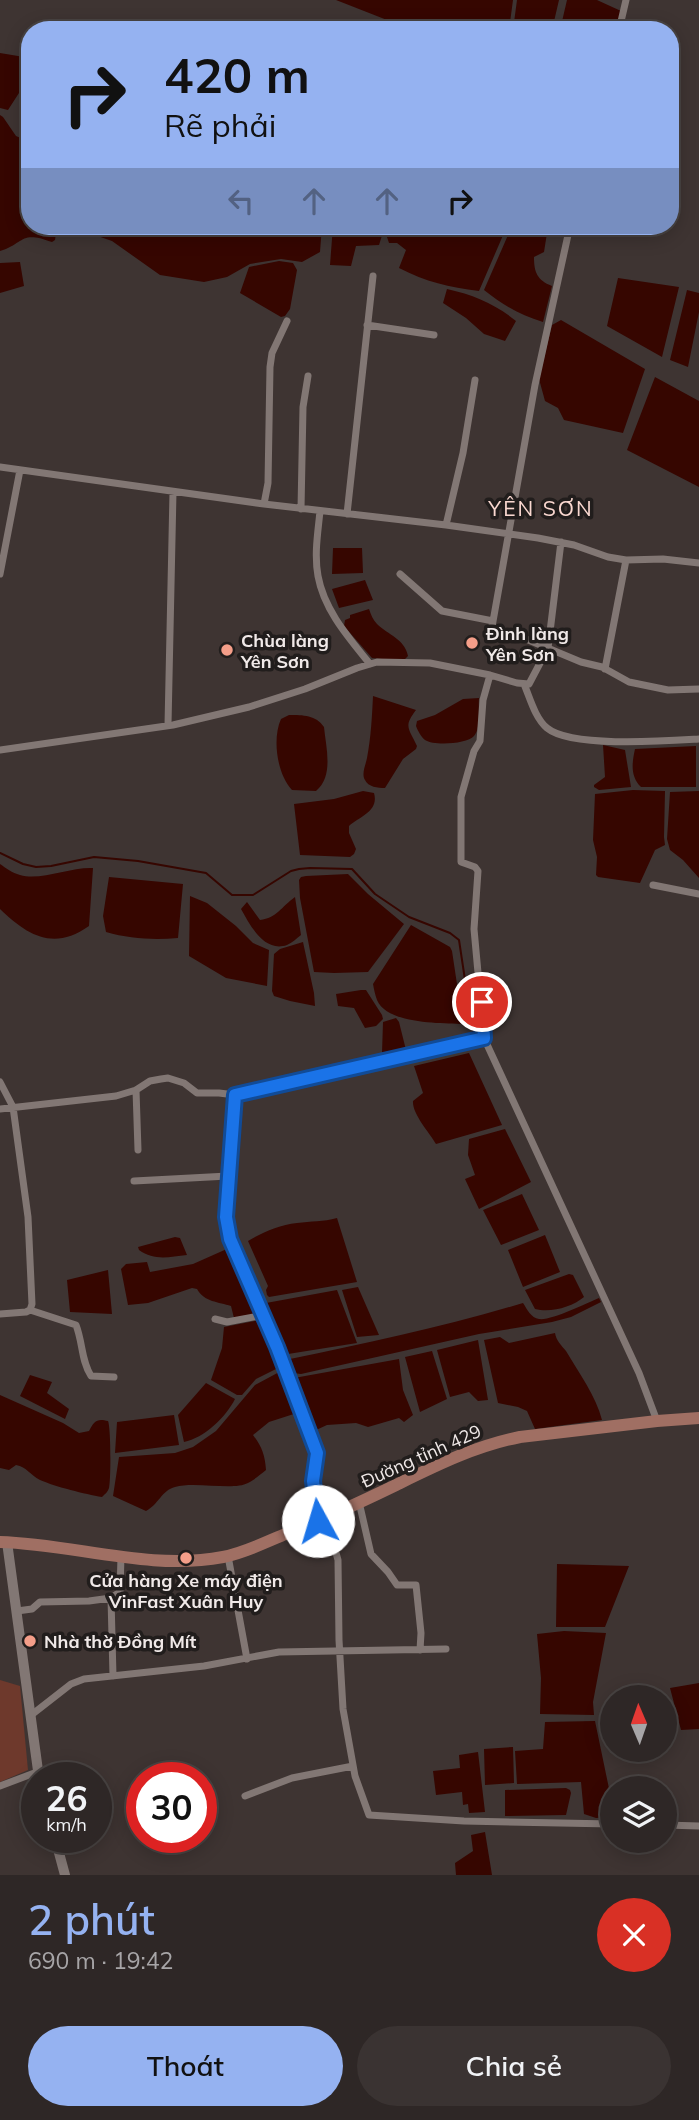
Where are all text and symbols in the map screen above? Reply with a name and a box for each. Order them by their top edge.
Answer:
text: 420 m [164,44,310,105]
icon: right [49,49,140,140]
text: Rẽ phải [164,105,276,145]
icon: left [222,182,260,220]
icon: ahead [295,182,333,220]
icon: ahead [368,182,406,220]
icon: right [441,182,479,220]
district label: YÊN SƠN [487,495,594,521]
place label: Đình làng Yên Sơn [485,622,569,666]
place label: Chùa làng Yên Sơn [240,629,329,673]
marker: Đình làng Yên Sơn [464,635,480,651]
marker: Chùa làng Yên Sơn [219,642,235,658]
pin [452,972,512,1032]
icon: arrive [463,983,501,1021]
street label: Đường tỉnh 429 [357,1419,485,1493]
position arrow [281,1484,355,1558]
marker: Cửa hàng Xe máy điện VinFast Xuân Huy [178,1550,194,1566]
place label: Cửa hàng Xe máy điện VinFast Xuân Huy [89,1569,283,1613]
place label: Nhà thờ Đồng Mít [44,1630,197,1653]
marker: Nhà thờ Đồng Mít [22,1633,38,1649]
north arrow [600,1685,677,1762]
map controls [600,1685,677,1853]
speed limit sign: 30 [126,1762,217,1853]
text: 26 [45,1776,88,1820]
button: layers [600,1776,677,1853]
text: km/h [46,1813,87,1836]
text: 2 phút [28,1893,155,1946]
button: close [597,1898,671,1972]
text: 690 m · 19:42 [28,1946,173,1975]
button: Thoát [28,2026,343,2106]
button: Chia sẻ [357,2026,671,2106]

